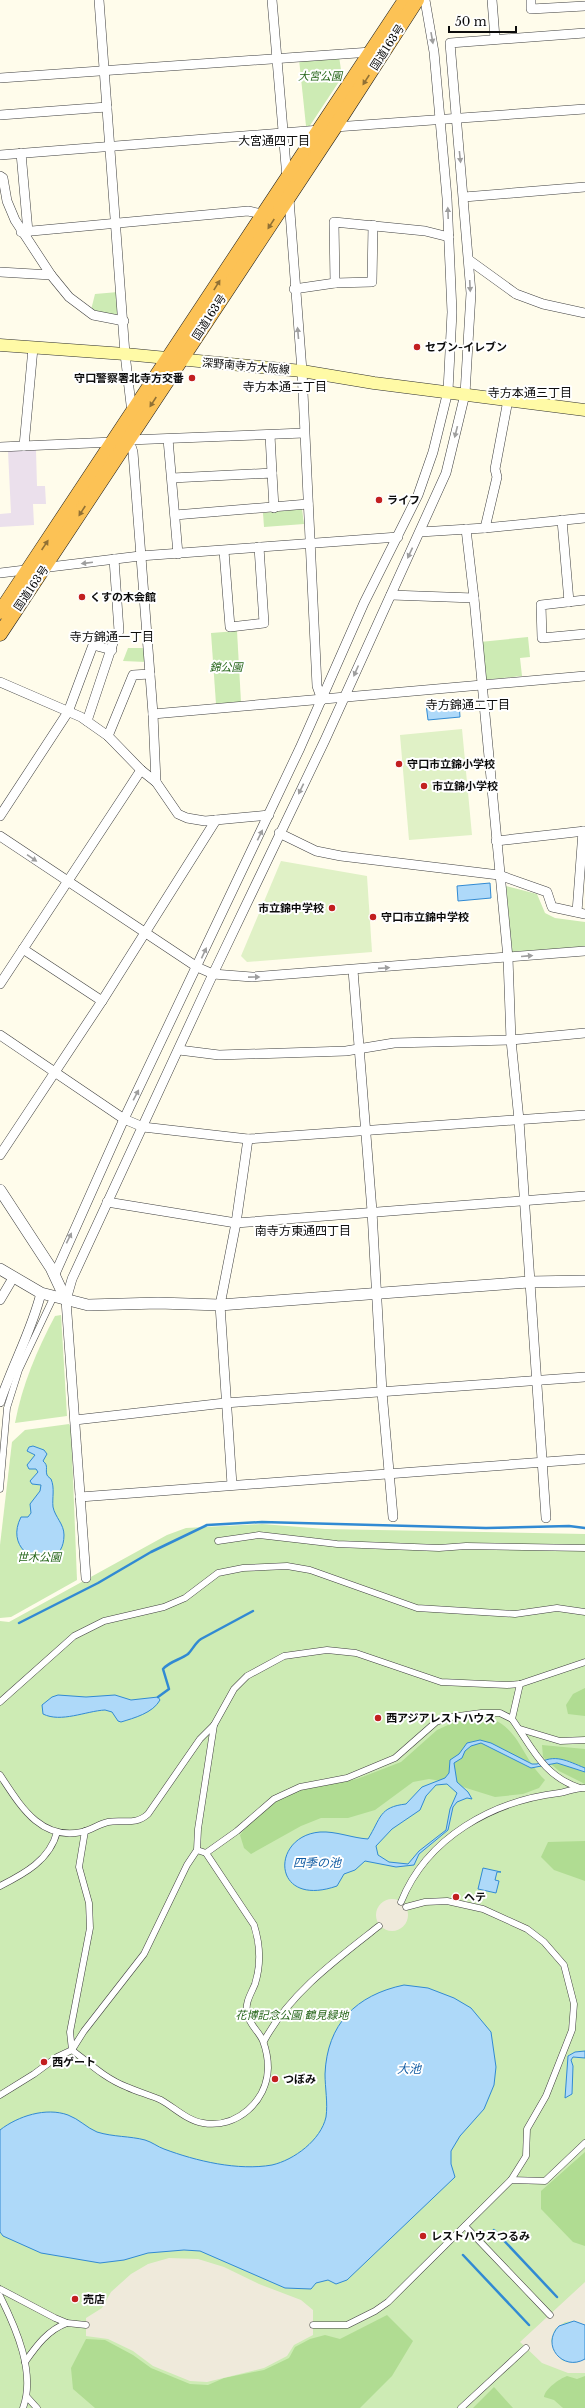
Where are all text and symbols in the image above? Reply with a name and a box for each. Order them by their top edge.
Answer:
scale bar [449,8,516,34]
text: 50 m [455,14,487,29]
street label: 国道163号 [367,21,407,73]
one-way arrow [429,32,435,44]
park label: 大宮公園 [298,69,344,83]
one-way arrow [362,74,369,86]
district label: 大宮通四丁目 [238,133,310,148]
one-way arrow [456,151,463,163]
one-way arrow [445,206,451,219]
one-way arrow [267,218,275,229]
one-way arrow [214,279,221,291]
one-way arrow [467,280,474,292]
street label: 国道163号 [189,291,229,343]
one-way arrow [295,327,302,339]
place label: セブン-イレブン [425,340,507,354]
marker: セブン-イレブン [412,342,422,352]
street label: 深野南寺方大阪線 [202,355,290,377]
place label: 守口警察署北寺方交番 [74,371,184,385]
marker: 守口警察署北寺方交番 [187,373,197,383]
district label: 寺方本通二丁目 [243,379,327,394]
district label: 寺方本通三丁目 [488,385,572,400]
one-way arrow [149,397,157,407]
one-way arrow [453,426,459,438]
place label: ライフ [387,493,420,507]
marker: ライフ [374,495,384,505]
one-way arrow [78,506,86,516]
one-way arrow [41,539,49,550]
one-way arrow [407,547,413,559]
one-way arrow [81,559,93,566]
street label: 国道163号 [11,563,51,613]
place label: くすの木会館 [90,590,156,604]
marker: くすの木会館 [77,592,87,602]
district label: 寺方錦通一丁目 [70,629,154,644]
park label: 錦公園 [210,660,244,674]
one-way arrow [353,666,359,678]
district label: 寺方錦通二丁目 [426,697,510,712]
place label: 守口市立錦小学校 [407,757,495,771]
marker: 守口市立錦小学校 [394,759,404,769]
place label: 市立錦小学校 [432,779,498,793]
marker: 市立錦小学校 [419,781,429,791]
one-way arrow [298,783,304,795]
one-way arrow [257,829,263,841]
one-way arrow [27,854,38,862]
place label: 市立錦中学校 [258,901,324,915]
marker: 市立錦中学校 [327,903,337,913]
place label: 守口市立錦中学校 [381,910,469,924]
marker: 守口市立錦中学校 [368,912,378,922]
one-way arrow [201,947,207,958]
one-way arrow [521,953,533,960]
one-way arrow [378,964,390,971]
one-way arrow [248,973,260,980]
one-way arrow [133,1089,139,1101]
district label: 南寺方東通四丁目 [255,1223,351,1238]
one-way arrow [66,1233,72,1244]
park label: 世木公園 [17,1550,63,1564]
place label: 西アジアレストハウス [386,1711,496,1725]
marker: 西アジアレストハウス [373,1713,383,1723]
water label: 四季の池 [293,1855,342,1870]
place label: ヘテ [464,1890,486,1904]
marker: ヘテ [451,1892,461,1902]
park label: 花博記念公園 鶴見緑地 [235,2008,350,2022]
place label: 西ゲート [52,2055,96,2069]
marker: 西ゲート [39,2057,49,2067]
water label: 大池 [397,2061,422,2076]
place label: つぼみ [283,2072,316,2086]
marker: つぼみ [270,2074,280,2084]
place label: レストハウスつるみ [431,2229,530,2243]
marker: レストハウスつるみ [418,2231,428,2241]
place label: 売店 [83,2292,105,2306]
marker: 売店 [70,2294,80,2304]

